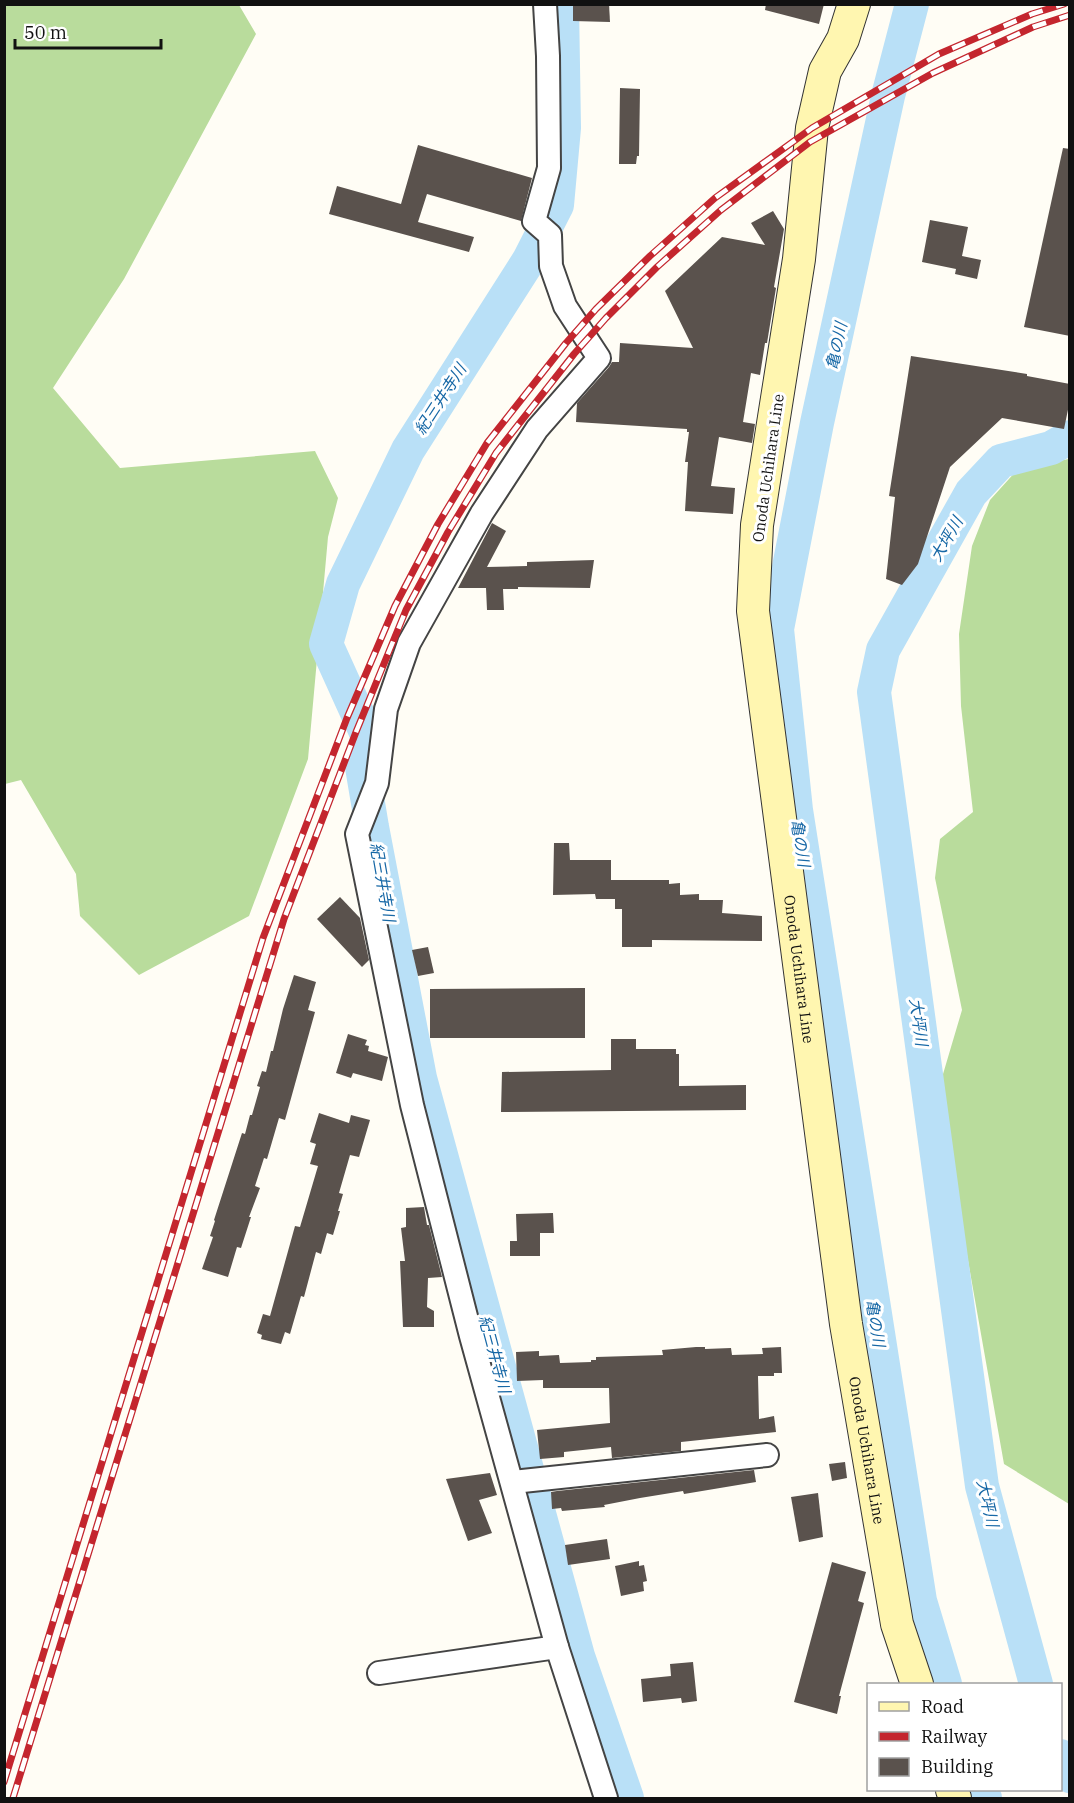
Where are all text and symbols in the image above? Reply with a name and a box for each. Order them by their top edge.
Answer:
scale bar [15,12,160,50]
text: 50 m [24,21,67,44]
water label: 亀の川 [821,318,851,372]
water label: 紀三井寺川 [410,358,471,438]
street label: Onoda Uchihara Line [748,393,788,543]
water label: 大坪川 [925,511,968,565]
water label: 亀の川 [787,818,815,870]
water label: 紀三井寺川 [366,841,400,925]
street label: Onoda Uchihara Line [781,894,819,1044]
water label: 大坪川 [906,997,933,1049]
water label: 亀の川 [862,1298,890,1350]
water label: 紀三井寺川 [475,1313,516,1397]
street label: Onoda Uchihara Line [846,1375,889,1526]
water label: 大坪川 [973,1477,1004,1531]
legend [867,1683,1062,1791]
text: Road [921,1695,964,1718]
text: Railway [921,1725,987,1748]
text: Building [921,1755,993,1778]

